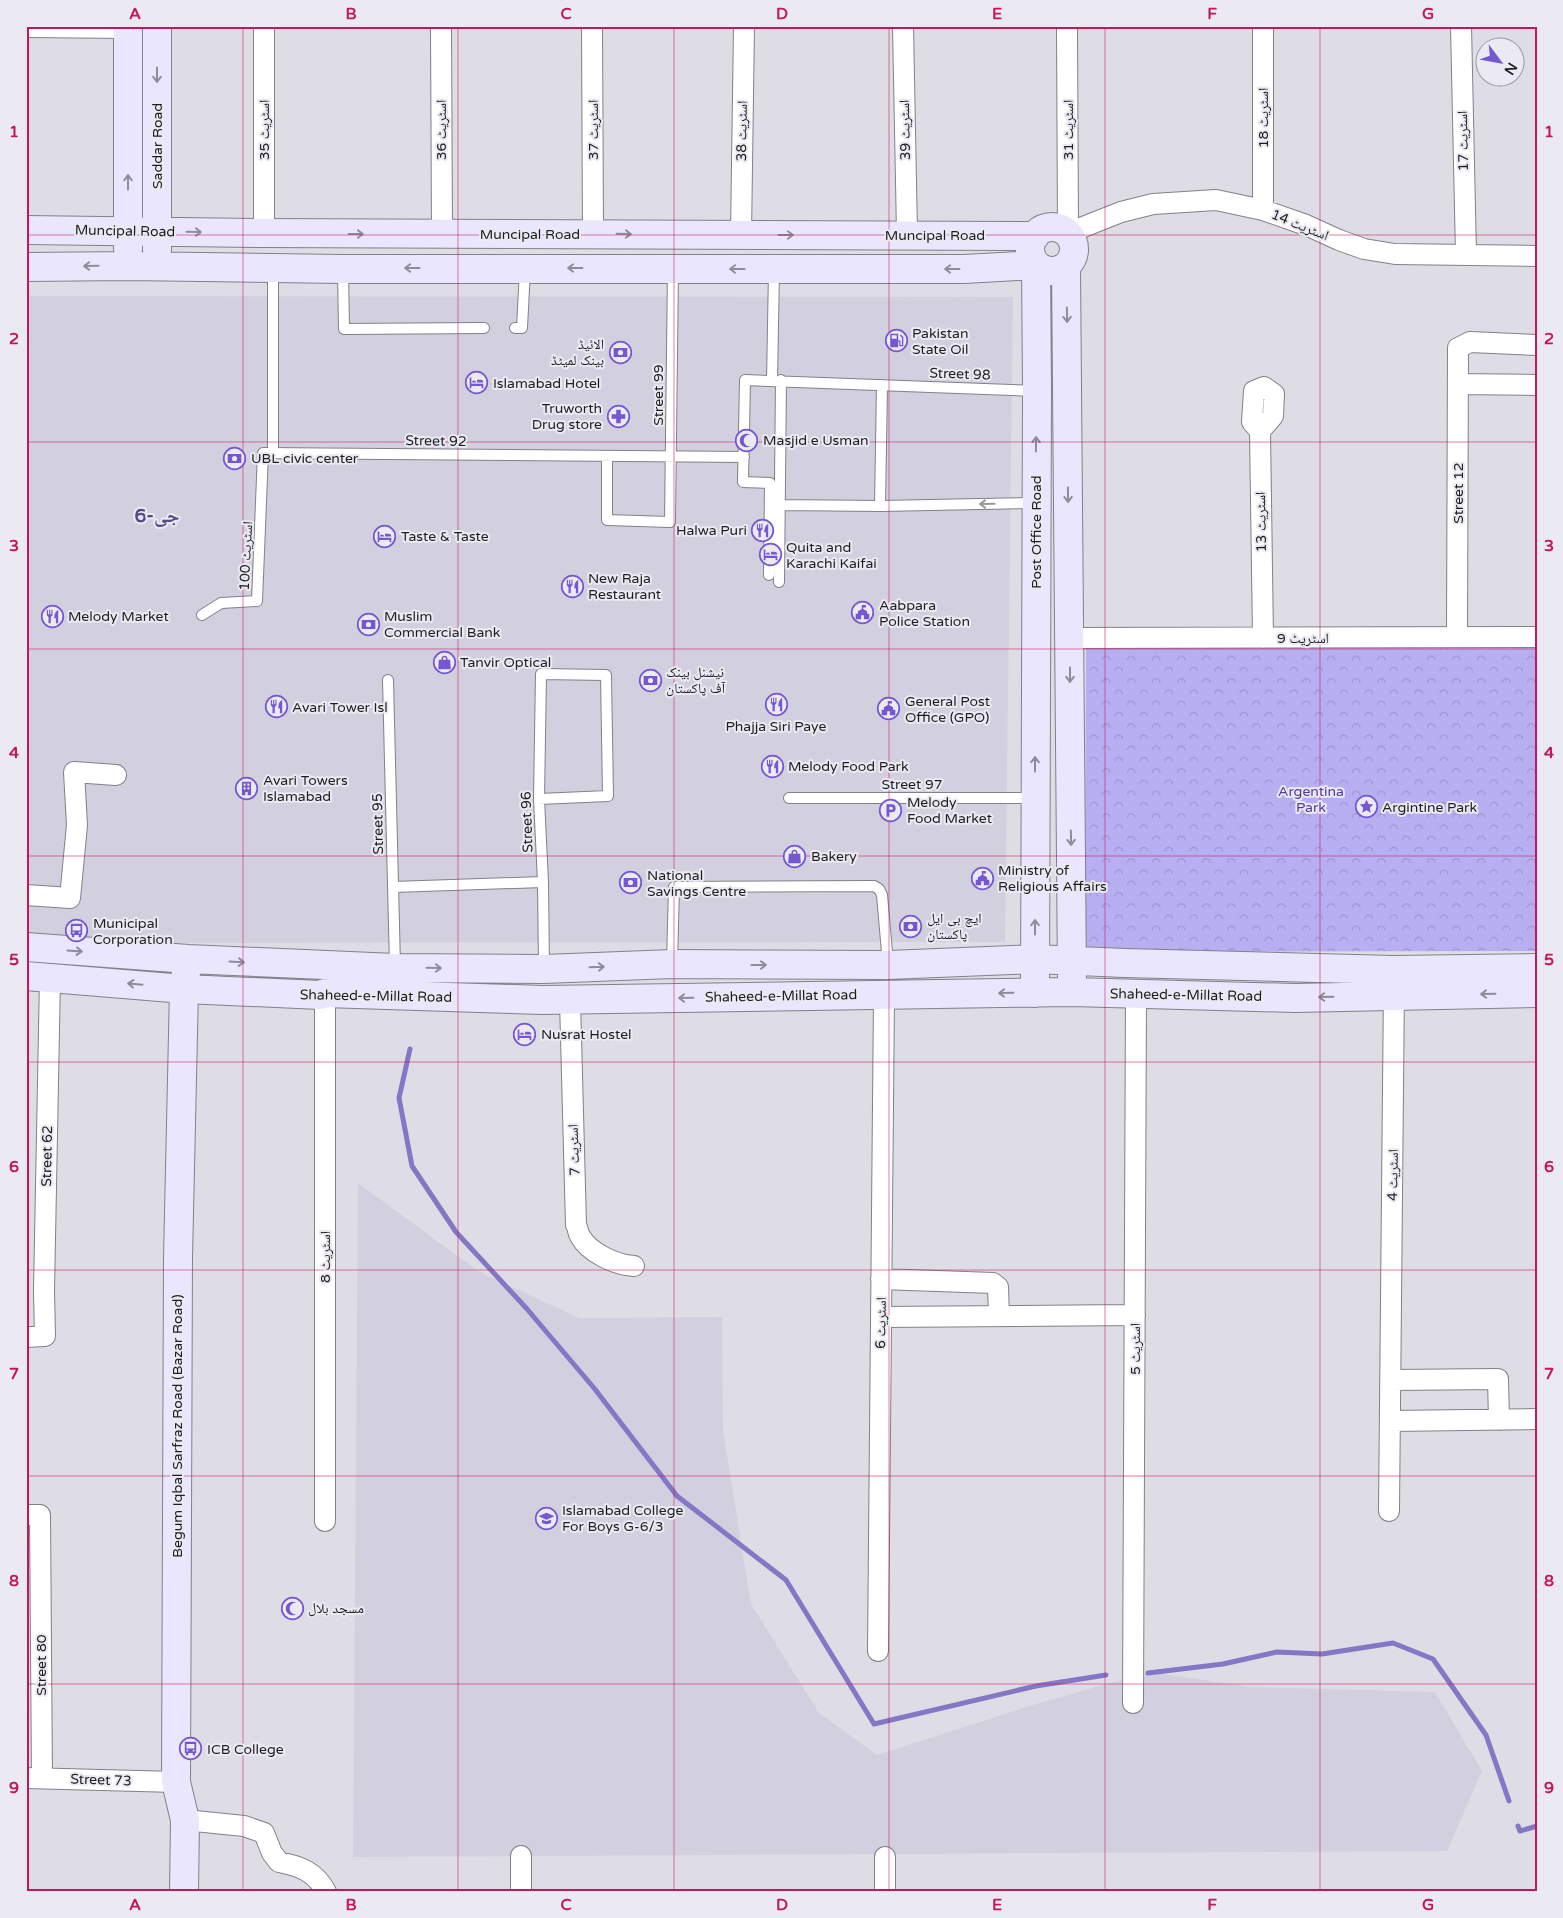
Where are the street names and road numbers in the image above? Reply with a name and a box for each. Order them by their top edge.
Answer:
street label: اسٹریٹ 18 [1255,88,1272,148]
street label: اسٹریٹ 39 [896,99,914,161]
street label: اسٹریٹ 35 [256,100,273,160]
street label: اسٹریٹ 36 [433,100,450,160]
street label: اسٹریٹ 37 [585,100,602,160]
street label: اسٹریٹ 38 [733,100,751,162]
street label: اسٹریٹ 31 [1060,100,1077,160]
street label: Saddar Road [149,103,166,189]
street label: اسٹریٹ 17 [1454,110,1472,172]
street label: اسٹریٹ 14 [1269,206,1331,244]
street label: Muncipal Road [75,222,175,240]
street label: Muncipal Road [480,226,580,243]
street label: Muncipal Road [885,227,985,244]
street label: Street 99 [650,364,667,426]
street label: Street 98 [929,364,991,384]
street label: Street 92 [405,432,467,450]
street label: Street 12 [1450,462,1467,524]
street label: Post Office Road [1028,475,1045,589]
street label: اسٹریٹ 13 [1252,491,1270,553]
street label: اسٹریٹ 100 [236,521,256,591]
street label: اسٹریٹ 9 [1277,630,1329,647]
street label: Street 97 [881,776,943,793]
street label: Street 96 [517,791,537,853]
street label: Street 95 [369,793,387,855]
street label: Shaheed-e-Millat Road [1110,985,1262,1005]
street label: Shaheed-e-Millat Road [300,986,452,1006]
street label: Shaheed-e-Millat Road [705,986,857,1006]
street label: اسٹریٹ 7 [565,1124,583,1176]
street label: Street 62 [38,1125,56,1187]
street label: اسٹریٹ 4 [1384,1149,1402,1201]
street label: اسٹریٹ 8 [317,1231,334,1283]
street label: Begum Iqbal Sarfraz Road (Bazar Road) [169,1294,186,1558]
street label: اسٹریٹ 6 [872,1297,890,1349]
street label: اسٹریٹ 5 [1127,1323,1144,1375]
street label: Street 80 [33,1634,50,1696]
street label: Street 73 [70,1770,132,1790]

